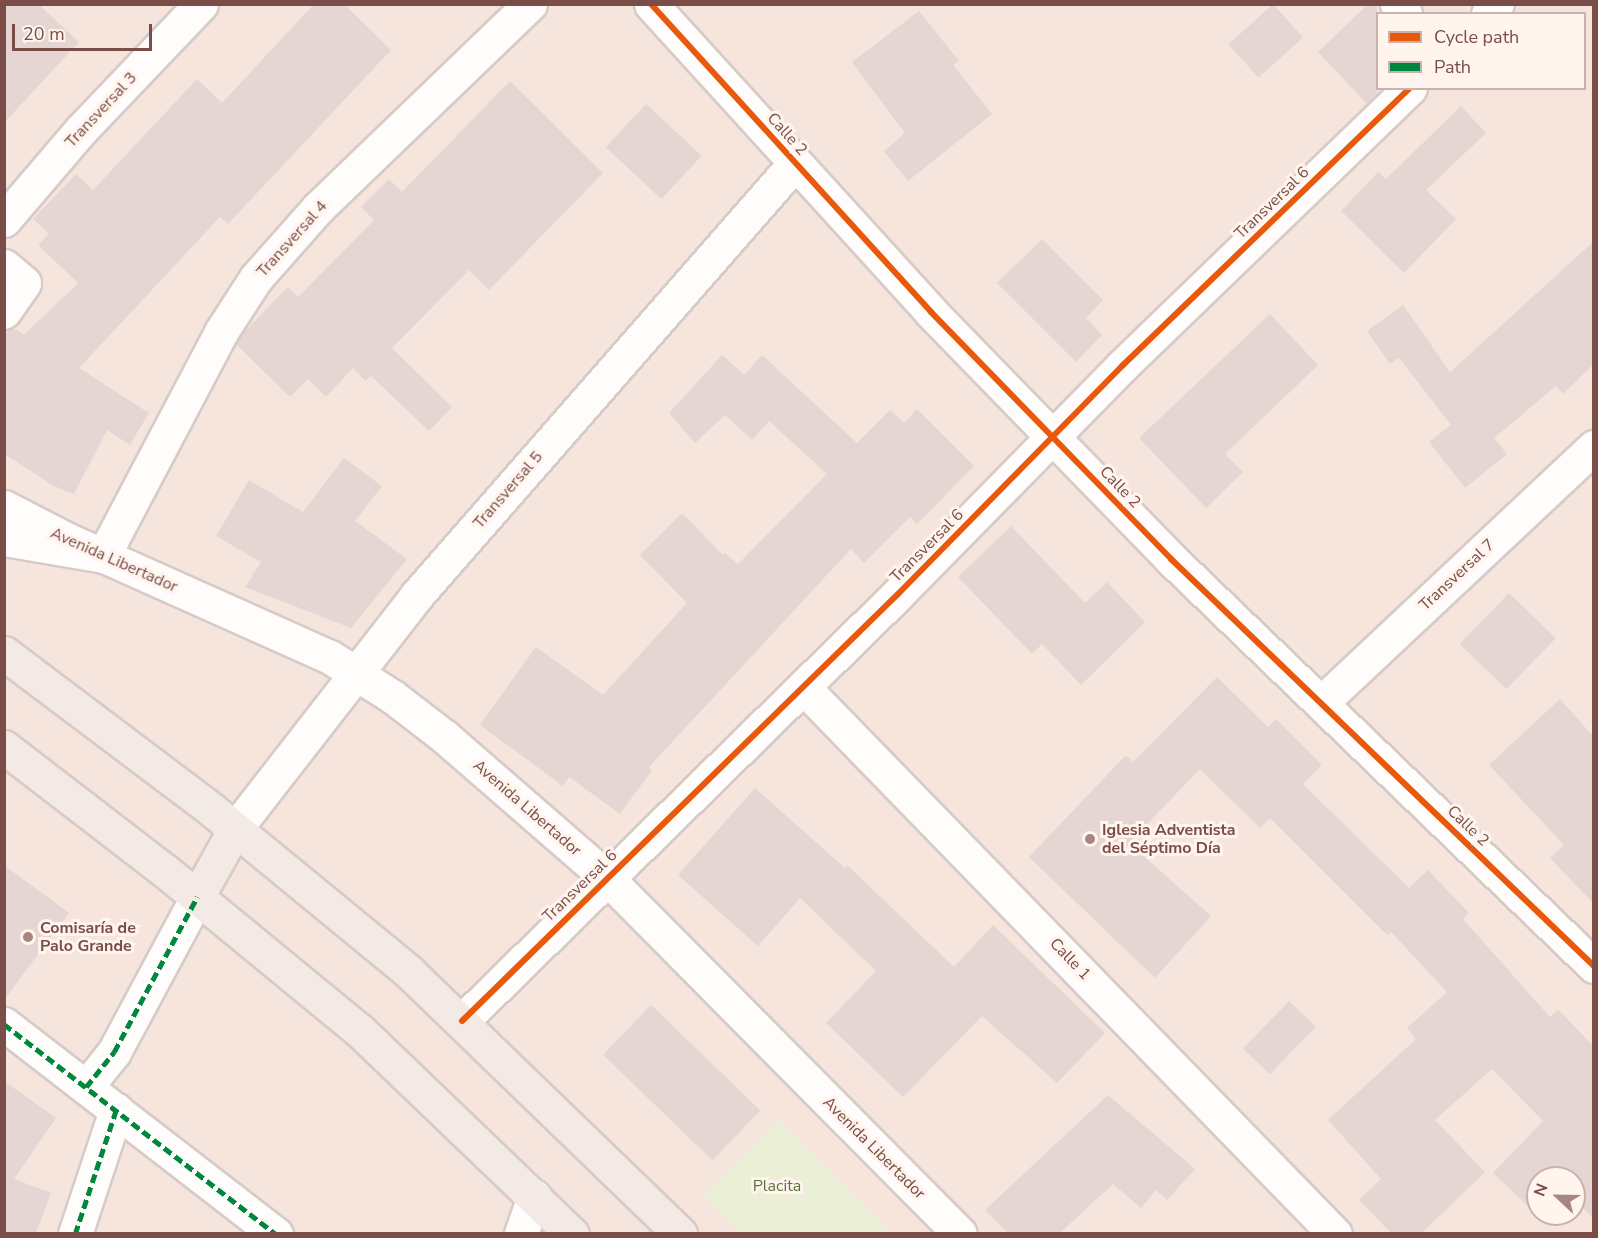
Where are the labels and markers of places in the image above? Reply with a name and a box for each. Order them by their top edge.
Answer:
place label: Iglesia Adventista del Séptimo Día [1102,820,1235,858]
marker: Iglesia Adventista del Séptimo Día [1083,832,1097,846]
place label: Comisaría de Palo Grande [40,918,136,956]
marker: Comisaría de Palo Grande [21,930,35,944]

